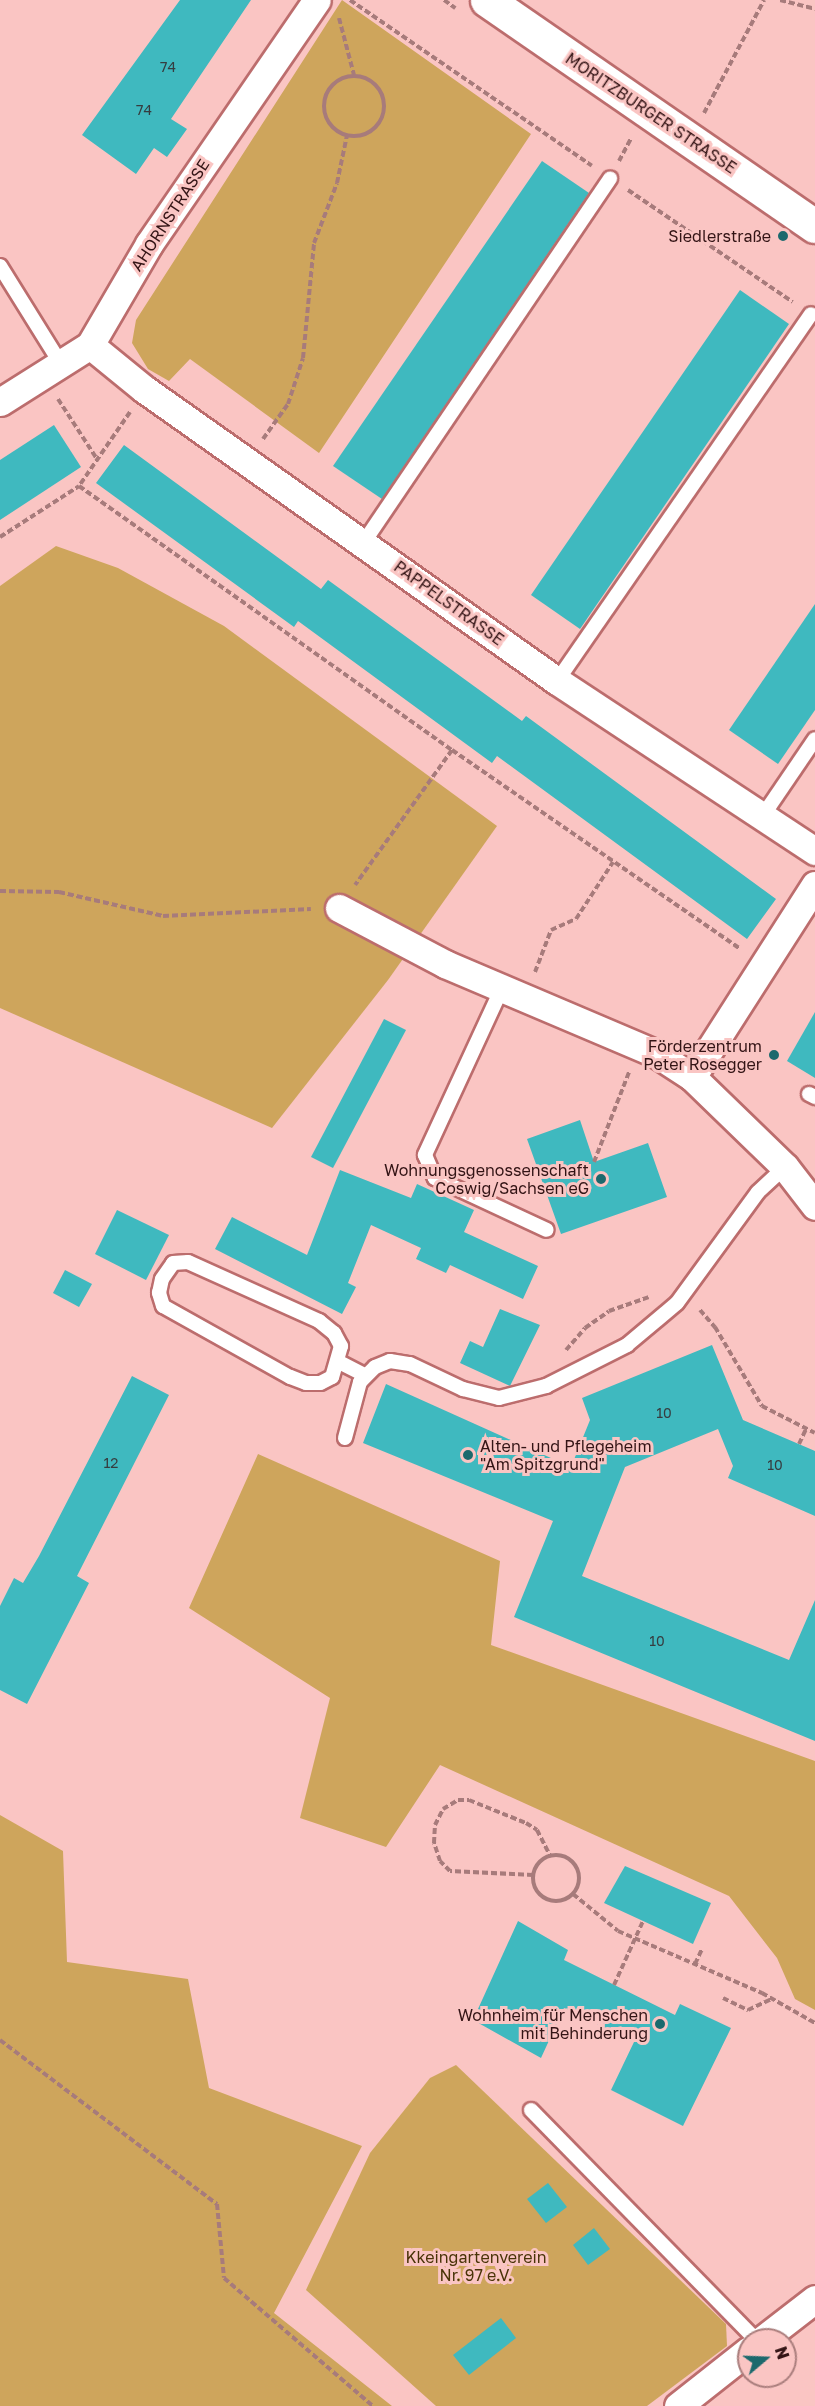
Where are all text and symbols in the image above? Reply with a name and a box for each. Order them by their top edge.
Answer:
street label: MORITZBURGER STRASSE [562,49,740,177]
house number: 74 [160,59,176,75]
house number: 74 [136,102,152,118]
street label: AHORNSTRASSE [127,155,213,275]
place label: Siedlerstraße [668,226,771,246]
marker: Siedlerstraße [776,229,790,243]
street label: PAPPELSTRASSE [390,557,508,649]
place label: Förderzentrum Peter Rosegger [643,1036,762,1074]
marker: Förderzentrum Peter Rosegger [767,1048,781,1062]
place label: Wohnungsgenossenschaft Coswig/Sachsen eG [384,1160,589,1198]
marker: Wohnungsgenossenschaft Coswig/Sachsen eG [594,1172,608,1186]
house number: 10 [656,1405,672,1421]
place label: Alten- und Pflegeheim "Am Spitzgrund" [480,1436,652,1474]
marker: Alten- und Pflegeheim "Am Spitzgrund" [461,1448,475,1462]
house number: 12 [104,1455,118,1471]
house number: 10 [767,1457,783,1473]
house number: 10 [649,1633,665,1649]
place label: Wohnheim für Menschen mit Behinderung [458,2005,648,2043]
marker: Wohnheim für Menschen mit Behinderung [653,2017,667,2031]
park label: Kkeingartenverein Nr. 97 e.V. [405,2247,547,2285]
north arrow [737,2328,797,2388]
text: N [771,2344,794,2362]

